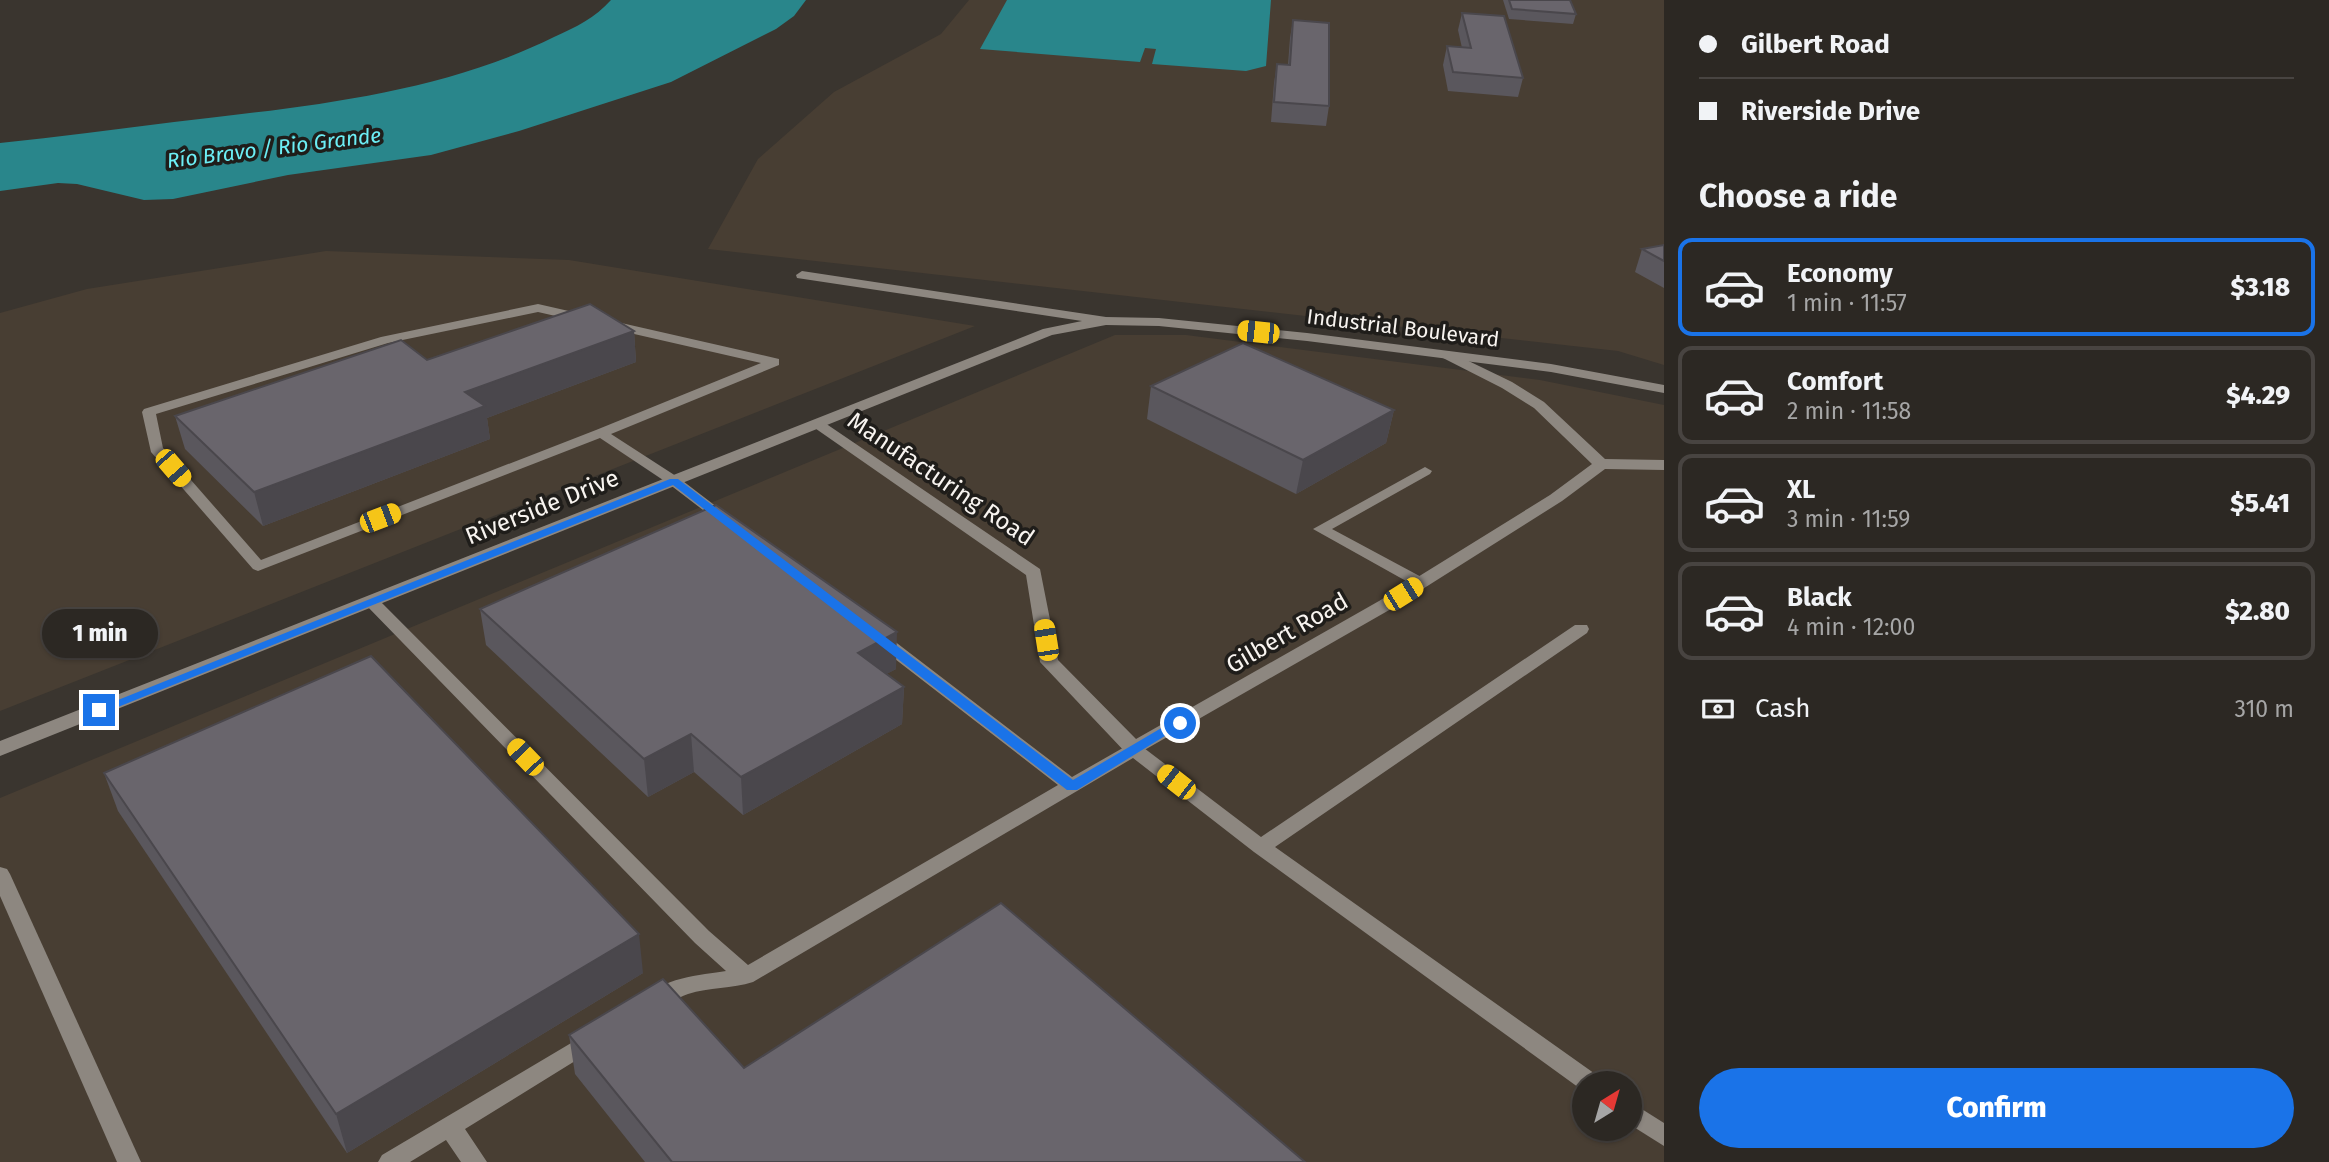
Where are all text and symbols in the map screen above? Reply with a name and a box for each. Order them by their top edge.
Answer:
text: Gilbert Road [1741,29,1890,60]
text: Riverside Drive [1741,96,1920,127]
water label: Río Bravo / Rio Grande [165,122,383,174]
text: Choose a ride [1699,177,1897,215]
icon: car [1703,256,1766,319]
text: Economy [1787,258,1893,289]
text: $3.18 [2231,272,2290,303]
text: 1 min · 11:57 [1787,289,1907,317]
street label: Industrial Boulevard [1305,303,1501,353]
car [1237,319,1280,345]
icon: car [1703,364,1766,427]
text: Comfort [1787,366,1883,397]
text: $4.29 [2226,380,2290,411]
text: 2 min · 11:58 [1787,397,1911,425]
street label: Manufacturing Road [843,406,1039,552]
car [152,445,195,491]
street label: Riverside Drive [461,463,623,551]
icon: car [1703,472,1766,535]
text: XL [1787,474,1815,505]
text: $5.41 [2230,488,2290,519]
car [357,501,404,535]
text: 3 min · 11:59 [1787,505,1910,533]
car [1380,574,1427,614]
icon: car [1703,580,1766,643]
text: Black [1787,582,1852,613]
street label: Gilbert Road [1221,587,1353,679]
text: $2.80 [2225,596,2290,627]
callout: 1 min [41,608,157,658]
text: 4 min · 12:00 [1787,613,1915,641]
car [1033,618,1060,662]
text: 1 min [72,619,128,647]
icon: cash [1699,690,1737,728]
text: Cash [1755,693,1811,724]
route end [83,694,115,726]
text: 310 m [2234,695,2294,723]
route start [1164,707,1196,739]
car [503,735,548,779]
car [1153,761,1200,803]
button: Confirm [1699,1068,2294,1148]
north arrow [1572,1071,1642,1141]
map controls [1572,1071,1642,1141]

